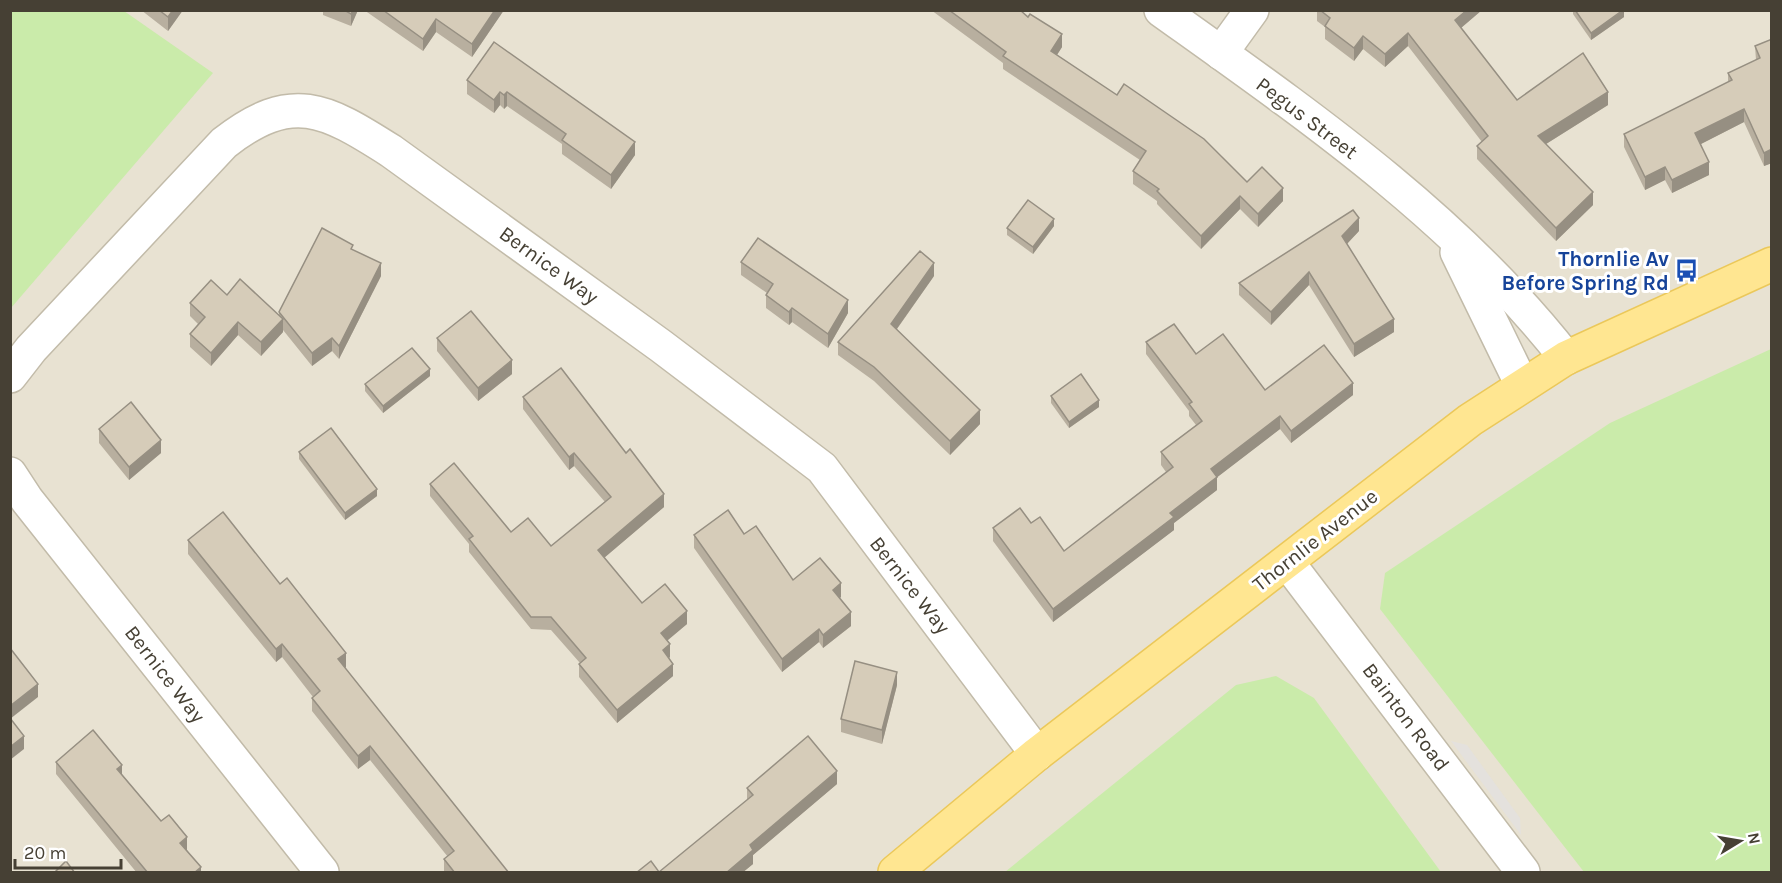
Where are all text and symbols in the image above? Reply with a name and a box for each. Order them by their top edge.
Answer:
street label: Pegus Street [1252,72,1362,164]
street label: Bernice Way [495,221,603,309]
place label: Thornlie Av Before Spring Rd [1502,247,1669,295]
bus stop icon: Thornlie Av Before Spring Rd [1674,258,1700,284]
street label: Thornlie Avenue [1248,484,1382,596]
street label: Bernice Way [865,532,955,638]
street label: Bernice Way [120,621,210,727]
street label: Bainton Road [1358,658,1454,776]
north arrow [1710,811,1770,871]
text: N [1744,831,1765,846]
scale bar [15,832,122,870]
text: 20 m [24,842,66,864]

